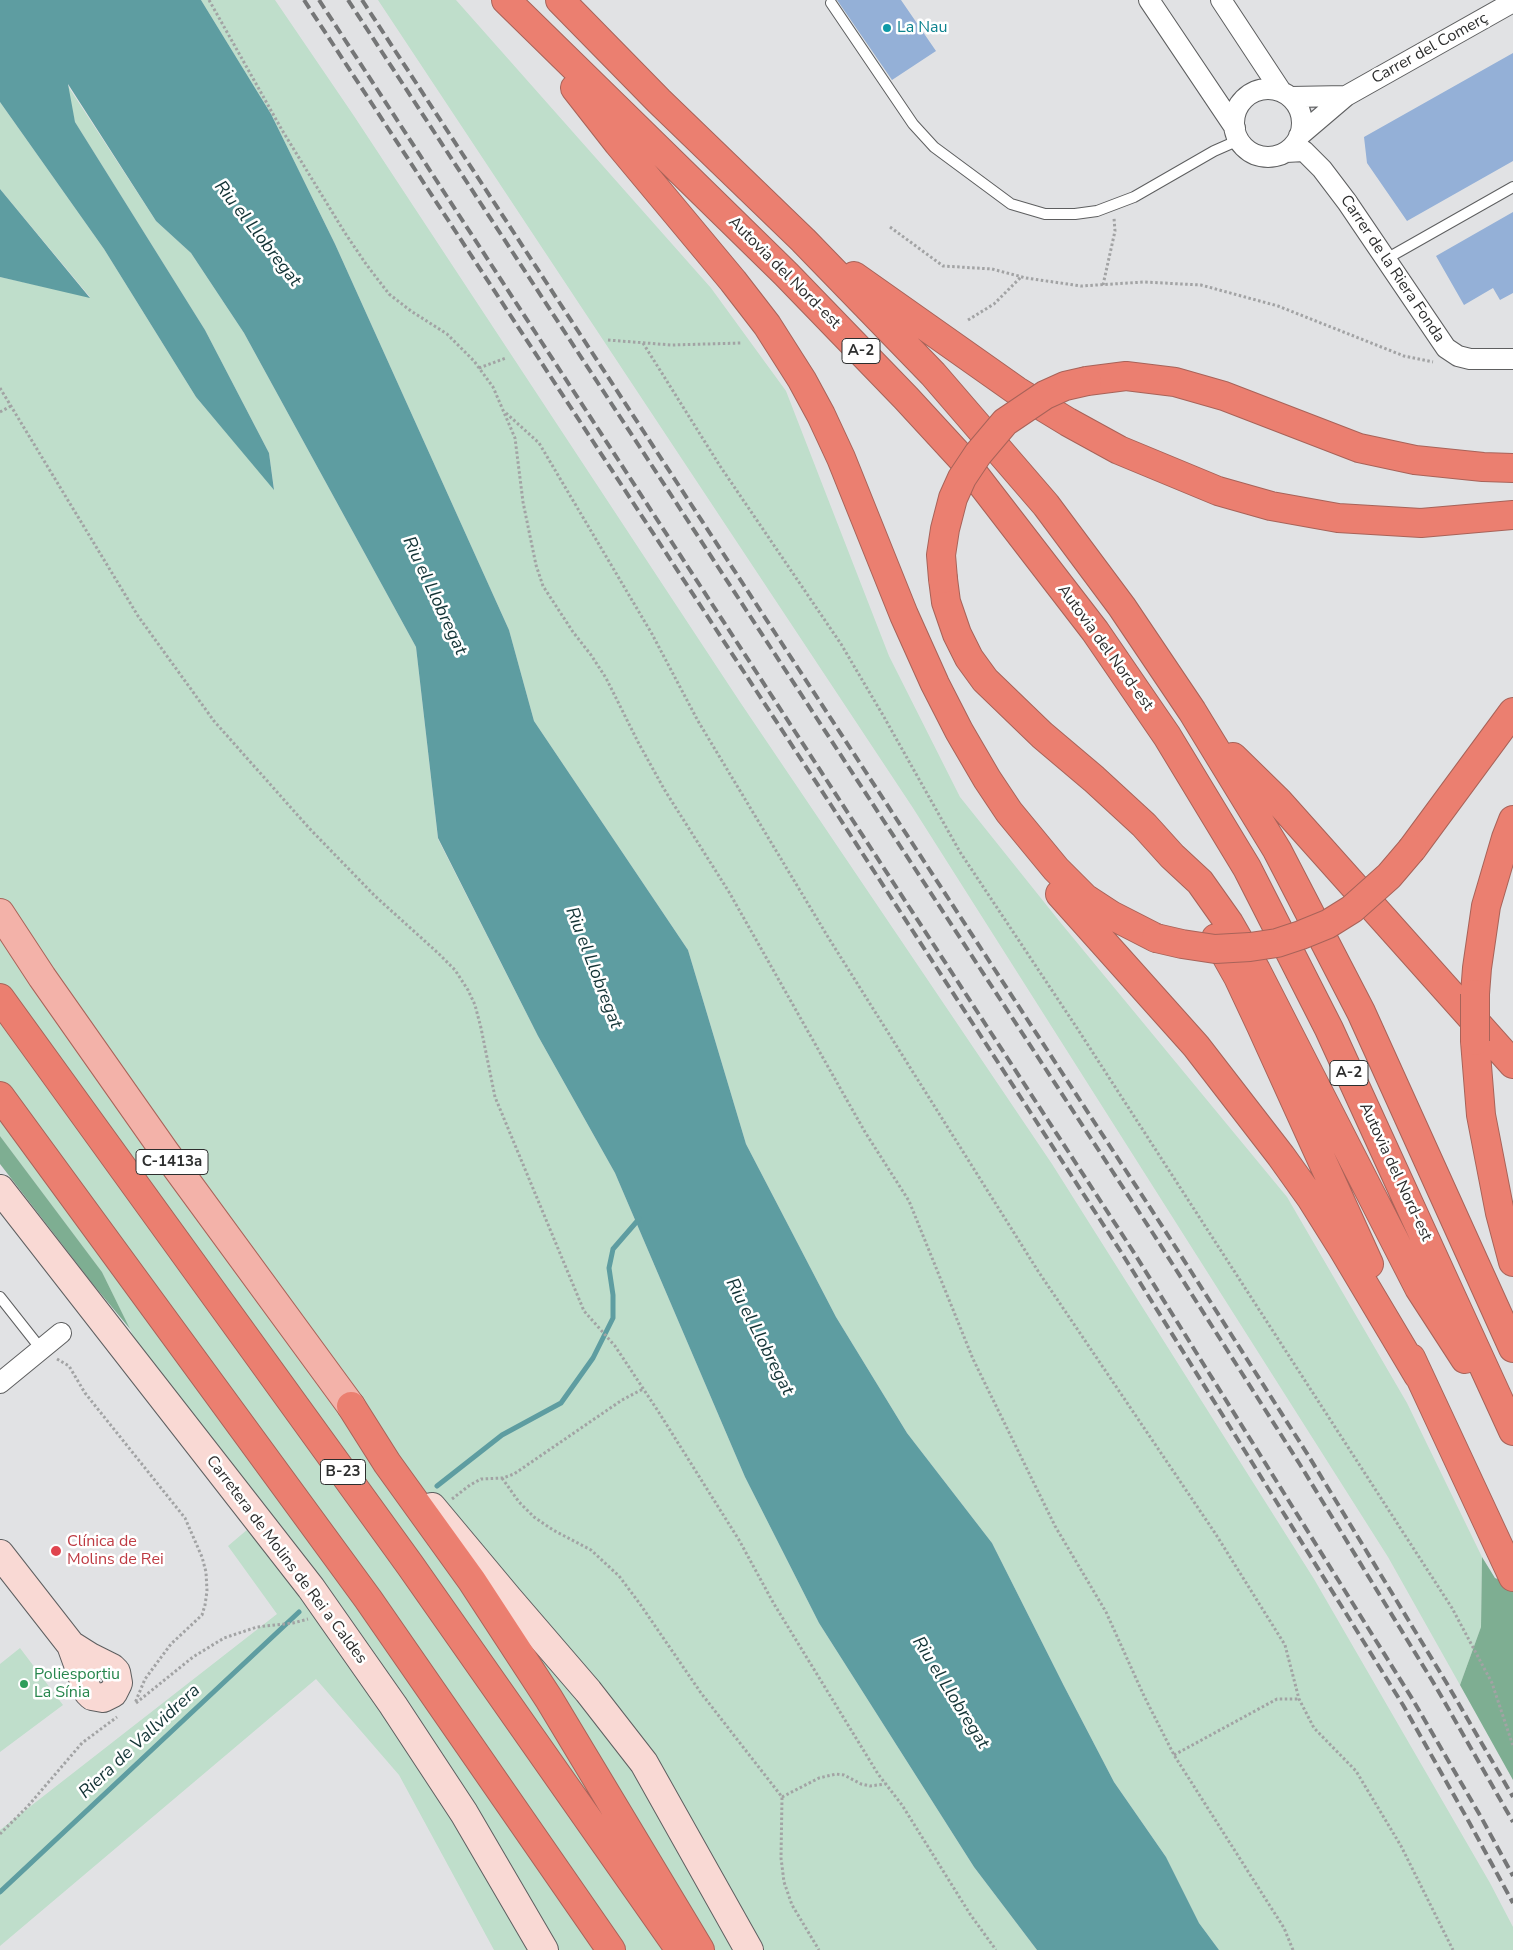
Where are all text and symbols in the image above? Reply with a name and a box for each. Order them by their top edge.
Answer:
street label: Carrer del Comerç [1369,9,1491,89]
place label: La Nau [897,18,948,38]
marker: La Nau [881,22,893,34]
water label: Riu el Llobregat [209,177,305,291]
street label: Carrer de la Riera Fonda [1336,192,1448,346]
street label: Autovia del Nord-est [724,213,844,333]
road number: A-2 [842,338,880,364]
water label: Riu el Llobregat [397,533,471,659]
street label: Autovia del Nord-est [1053,581,1157,715]
water label: Riu el Llobregat [560,904,626,1032]
road number: A-2 [1330,1060,1368,1086]
street label: Autovia del Nord-est [1354,1100,1436,1244]
road number: C-1413a [136,1150,208,1174]
water label: Riu el Llobregat [720,1275,798,1399]
street label: Carretera de Molins de Rei a Caldes [201,1452,371,1668]
road number: B-23 [320,1460,366,1484]
place label: Clínica de Molins de Rei [67,1532,164,1570]
marker: Clínica de Molins de Rei [49,1544,63,1558]
water label: Riu el Llobregat [907,1633,993,1753]
place label: Poliesportiu La Sínia [34,1665,120,1703]
marker: Poliesportiu La Sínia [18,1678,30,1690]
water label: Riera de Vallvidrera [75,1680,205,1804]

